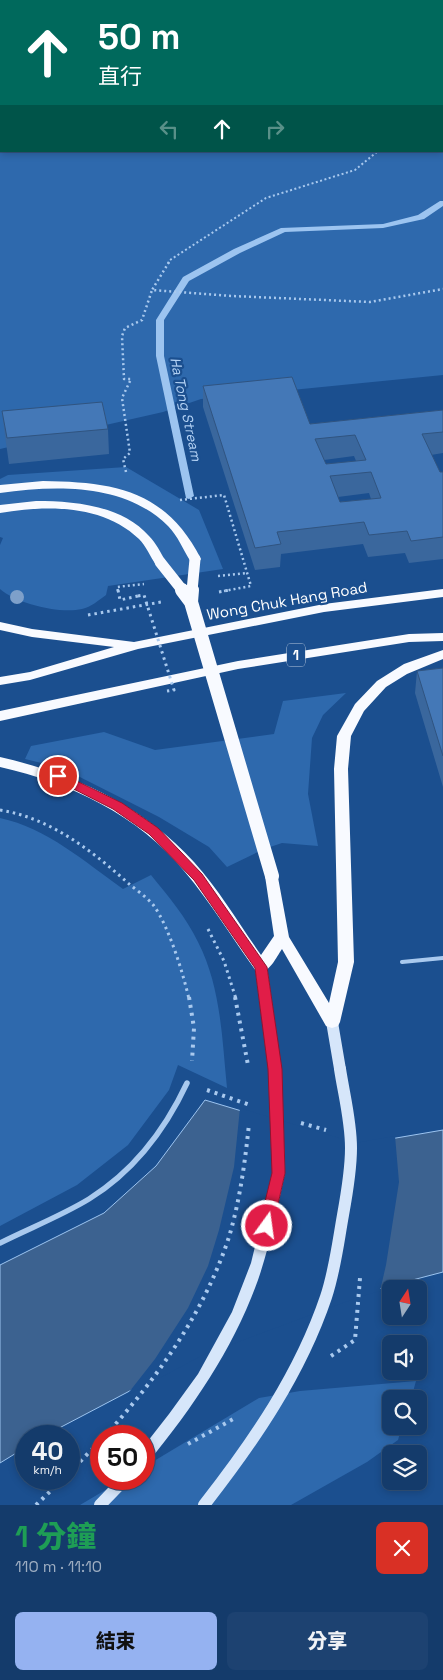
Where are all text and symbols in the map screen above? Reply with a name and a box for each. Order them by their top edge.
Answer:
text: 50 m [98,15,180,59]
icon: ahead [15,20,80,85]
text: 直行 [98,62,142,90]
icon: left [155,115,183,143]
icon: ahead [208,115,236,143]
icon: right [261,115,289,143]
water label: Ha Tong Stream [166,356,206,463]
street label: Wong Chuk Hang Road [205,577,369,624]
road number: 1 [287,644,305,666]
pin [37,755,79,797]
icon: arrive [44,762,72,790]
position arrow [240,1199,292,1251]
north arrow [382,1280,428,1325]
map controls [382,1280,427,1490]
button: sound [382,1335,427,1380]
button: search [382,1390,427,1435]
speed limit sign: 50 [90,1425,155,1490]
text: 40 [31,1435,64,1467]
button: layers [382,1445,427,1490]
text: km/h [33,1462,62,1478]
text: 1 分鐘 [15,1517,96,1556]
button: close [376,1522,428,1574]
text: 110 m · 11:10 [15,1556,102,1577]
button: 結束 [15,1612,217,1670]
button: 分享 [227,1612,428,1670]

